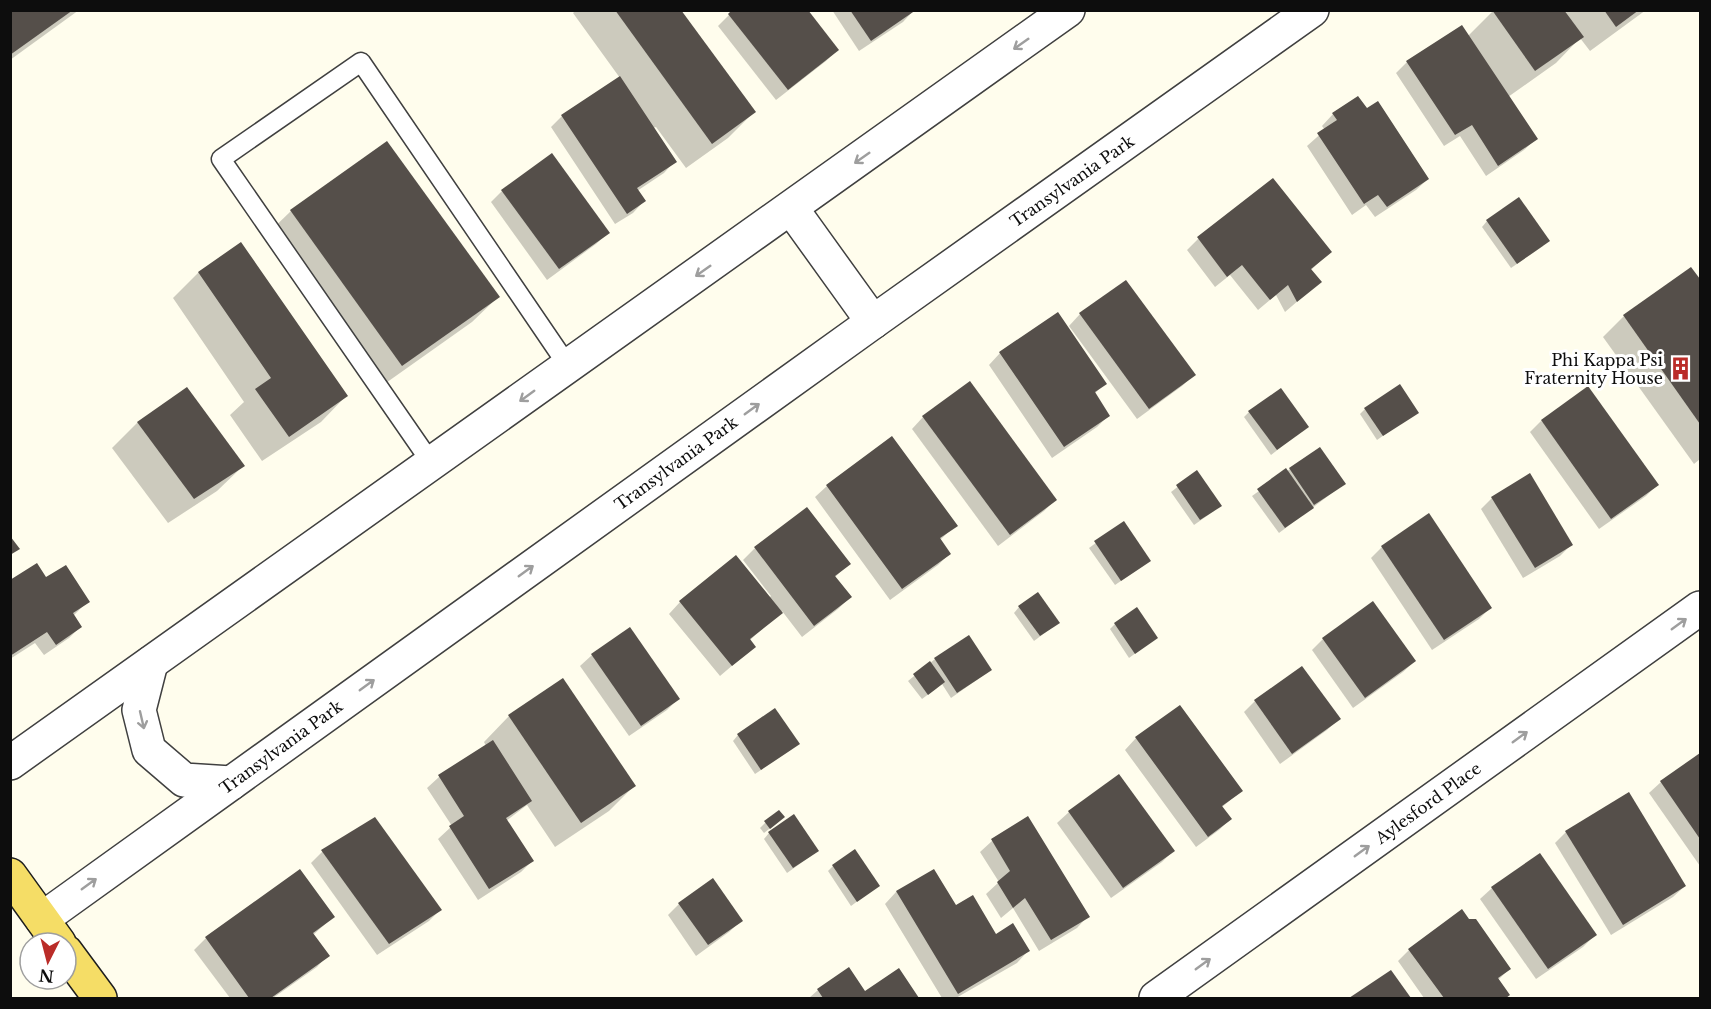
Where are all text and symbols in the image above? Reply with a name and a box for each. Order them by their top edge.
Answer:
one-way arrow [1013,38,1029,51]
street label: Transylvania Park [1006,131,1138,231]
one-way arrow [854,151,870,164]
one-way arrow [695,264,711,277]
place label: Phi Kappa Psi Fraternity House [1524,350,1664,388]
building icon: Phi Kappa Psi Fraternity House [1668,356,1694,382]
one-way arrow [519,390,535,402]
one-way arrow [744,403,760,415]
street label: Transylvania Park [611,412,741,514]
one-way arrow [517,565,533,578]
one-way arrow [1670,617,1686,630]
one-way arrow [359,679,375,691]
street label: Transylvania Park [216,696,346,798]
one-way arrow [136,710,148,729]
one-way arrow [1512,731,1528,743]
street label: Aylesford Place [1370,758,1485,849]
one-way arrow [1353,845,1369,857]
one-way arrow [81,878,97,890]
north arrow [18,931,78,991]
one-way arrow [1195,958,1211,971]
text: N [38,965,55,987]

